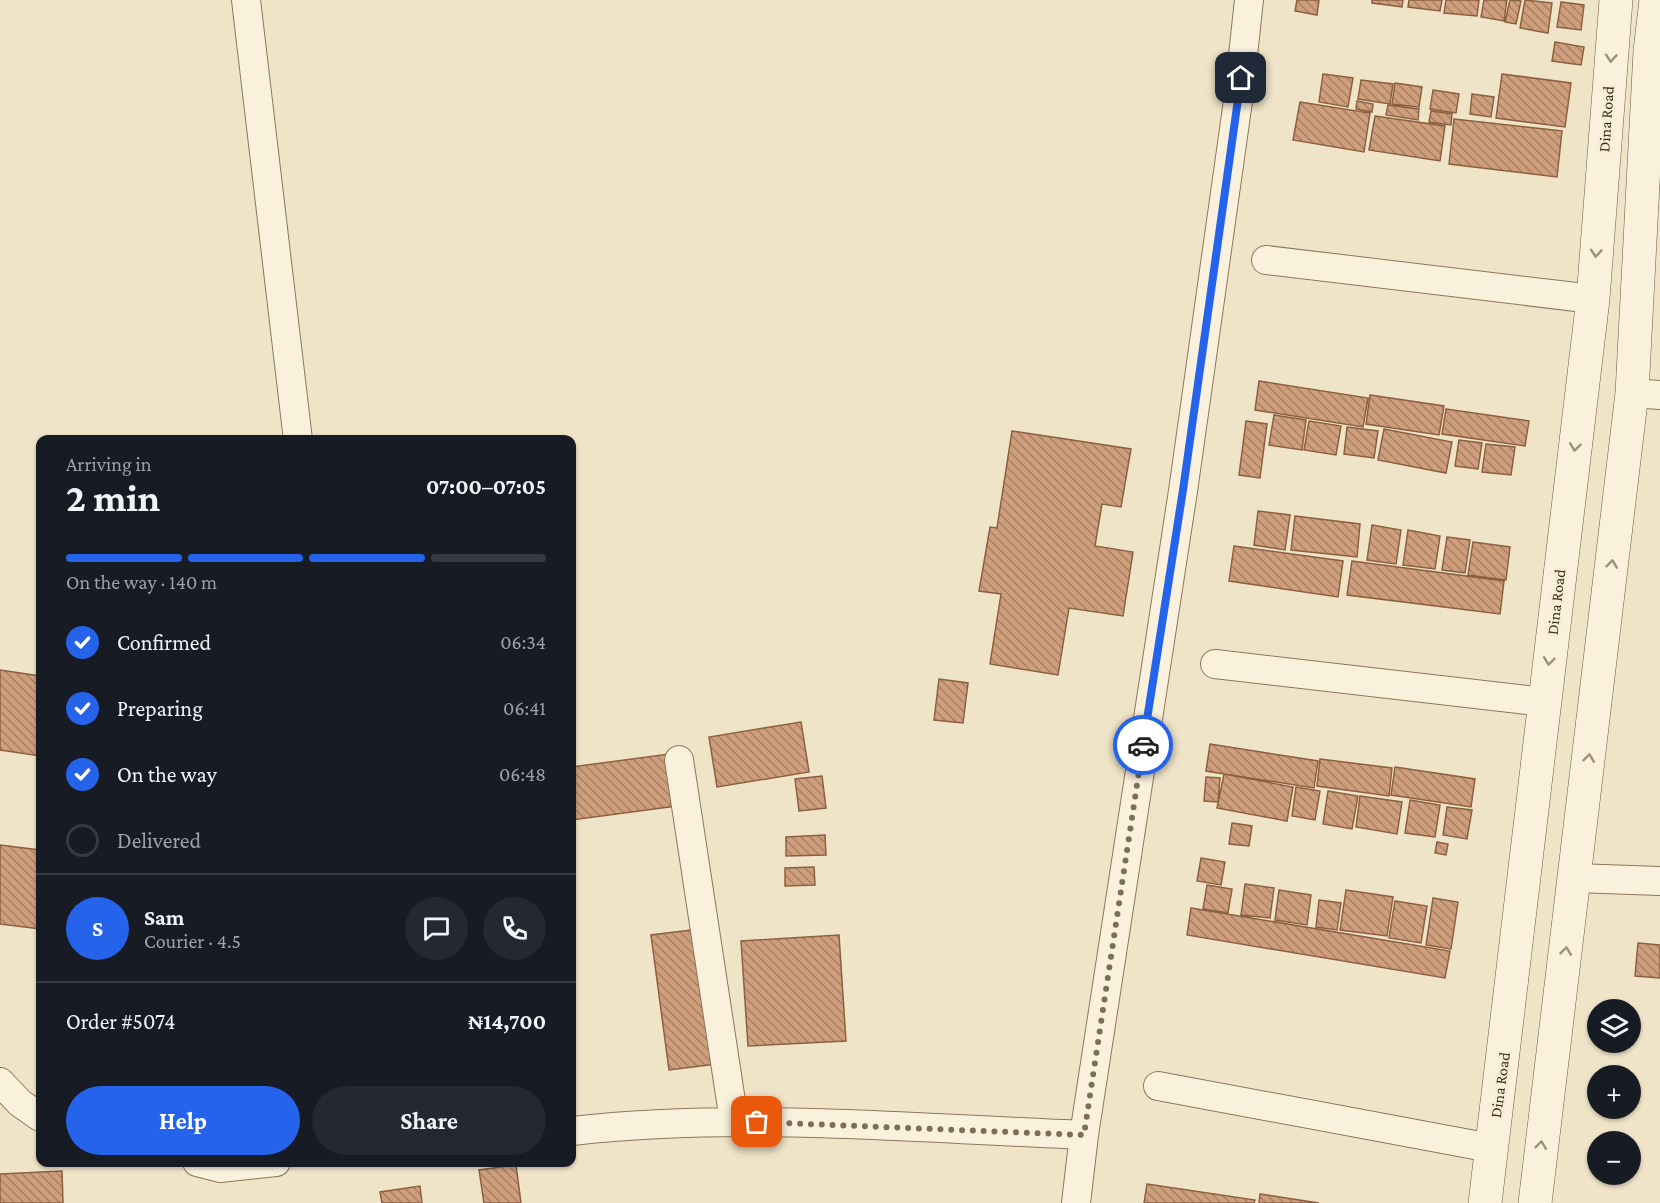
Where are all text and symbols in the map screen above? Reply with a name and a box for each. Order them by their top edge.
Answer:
pin [1215,52,1266,103]
one-way arrow [1605,54,1618,63]
icon: home [1224,61,1257,94]
street label: Dina Road [1595,85,1617,153]
one-way arrow [1590,248,1603,257]
one-way arrow [1569,442,1582,451]
text: Arriving in [66,453,151,475]
text: 07:00–07:05 [426,474,546,499]
text: 2 min [66,476,160,519]
one-way arrow [1605,560,1618,569]
street label: Dina Road [1544,567,1569,636]
text: On the way · 140 m [66,571,217,593]
icon: check [66,626,99,659]
text: Confirmed [117,630,211,655]
text: 06:34 [500,631,546,653]
one-way arrow [1543,656,1556,666]
icon: check [66,692,99,725]
text: Preparing [117,696,203,721]
text: 06:41 [503,697,546,719]
courier [1113,715,1173,775]
icon: car [1127,729,1160,762]
one-way arrow [1582,753,1595,762]
icon: check [66,758,99,791]
text: On the way [117,762,217,787]
text: 06:48 [499,763,546,785]
text: Delivered [117,828,201,853]
button: chat [405,897,468,960]
button: phone [483,897,546,960]
text: Sam [144,905,184,930]
text: S [92,916,103,941]
text: Courier · 4.5 [144,930,241,952]
one-way arrow [1559,947,1571,956]
map controls [1587,999,1641,1185]
button: layers [1587,999,1641,1053]
text: Order #5074 [66,1009,176,1034]
text: ₦14,700 [468,1009,546,1034]
street label: Dina Road [1487,1050,1513,1119]
button: + [1587,1065,1641,1119]
button: Help [66,1086,300,1155]
button: Share [312,1086,546,1155]
pin [731,1096,782,1147]
icon: bag [740,1105,773,1138]
button: − [1587,1131,1641,1185]
one-way arrow [1535,1140,1547,1149]

